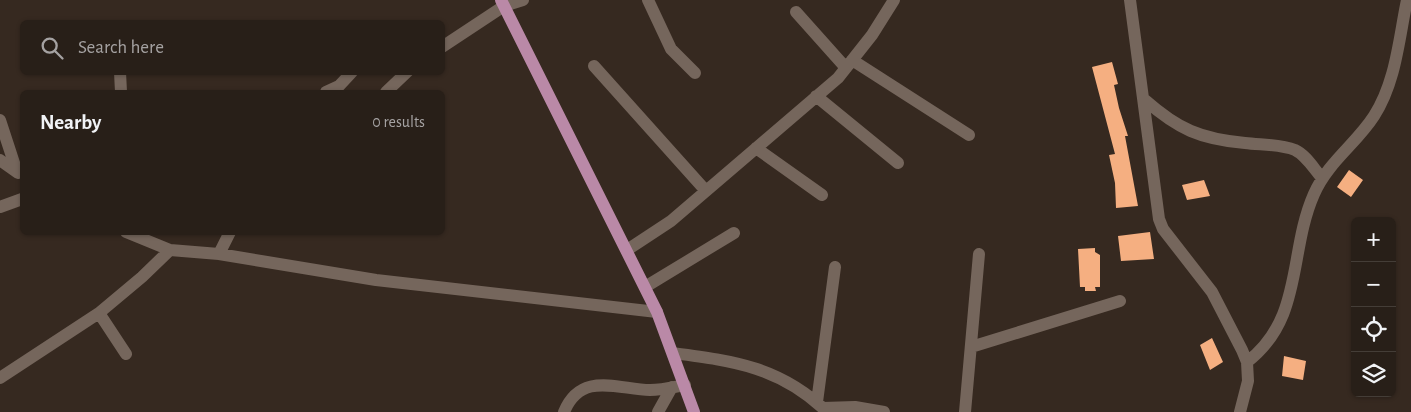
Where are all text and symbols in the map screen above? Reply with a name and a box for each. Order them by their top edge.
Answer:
search box [20,20,445,75]
icon: search [38,34,66,62]
text: Search here [78,38,164,57]
text: Nearby [40,112,101,133]
text: 0 results [372,114,425,130]
map controls [1351,217,1396,397]
button: + [1351,217,1396,262]
button: − [1351,262,1396,307]
button: locate [1351,307,1396,352]
button: layers [1351,352,1396,397]

